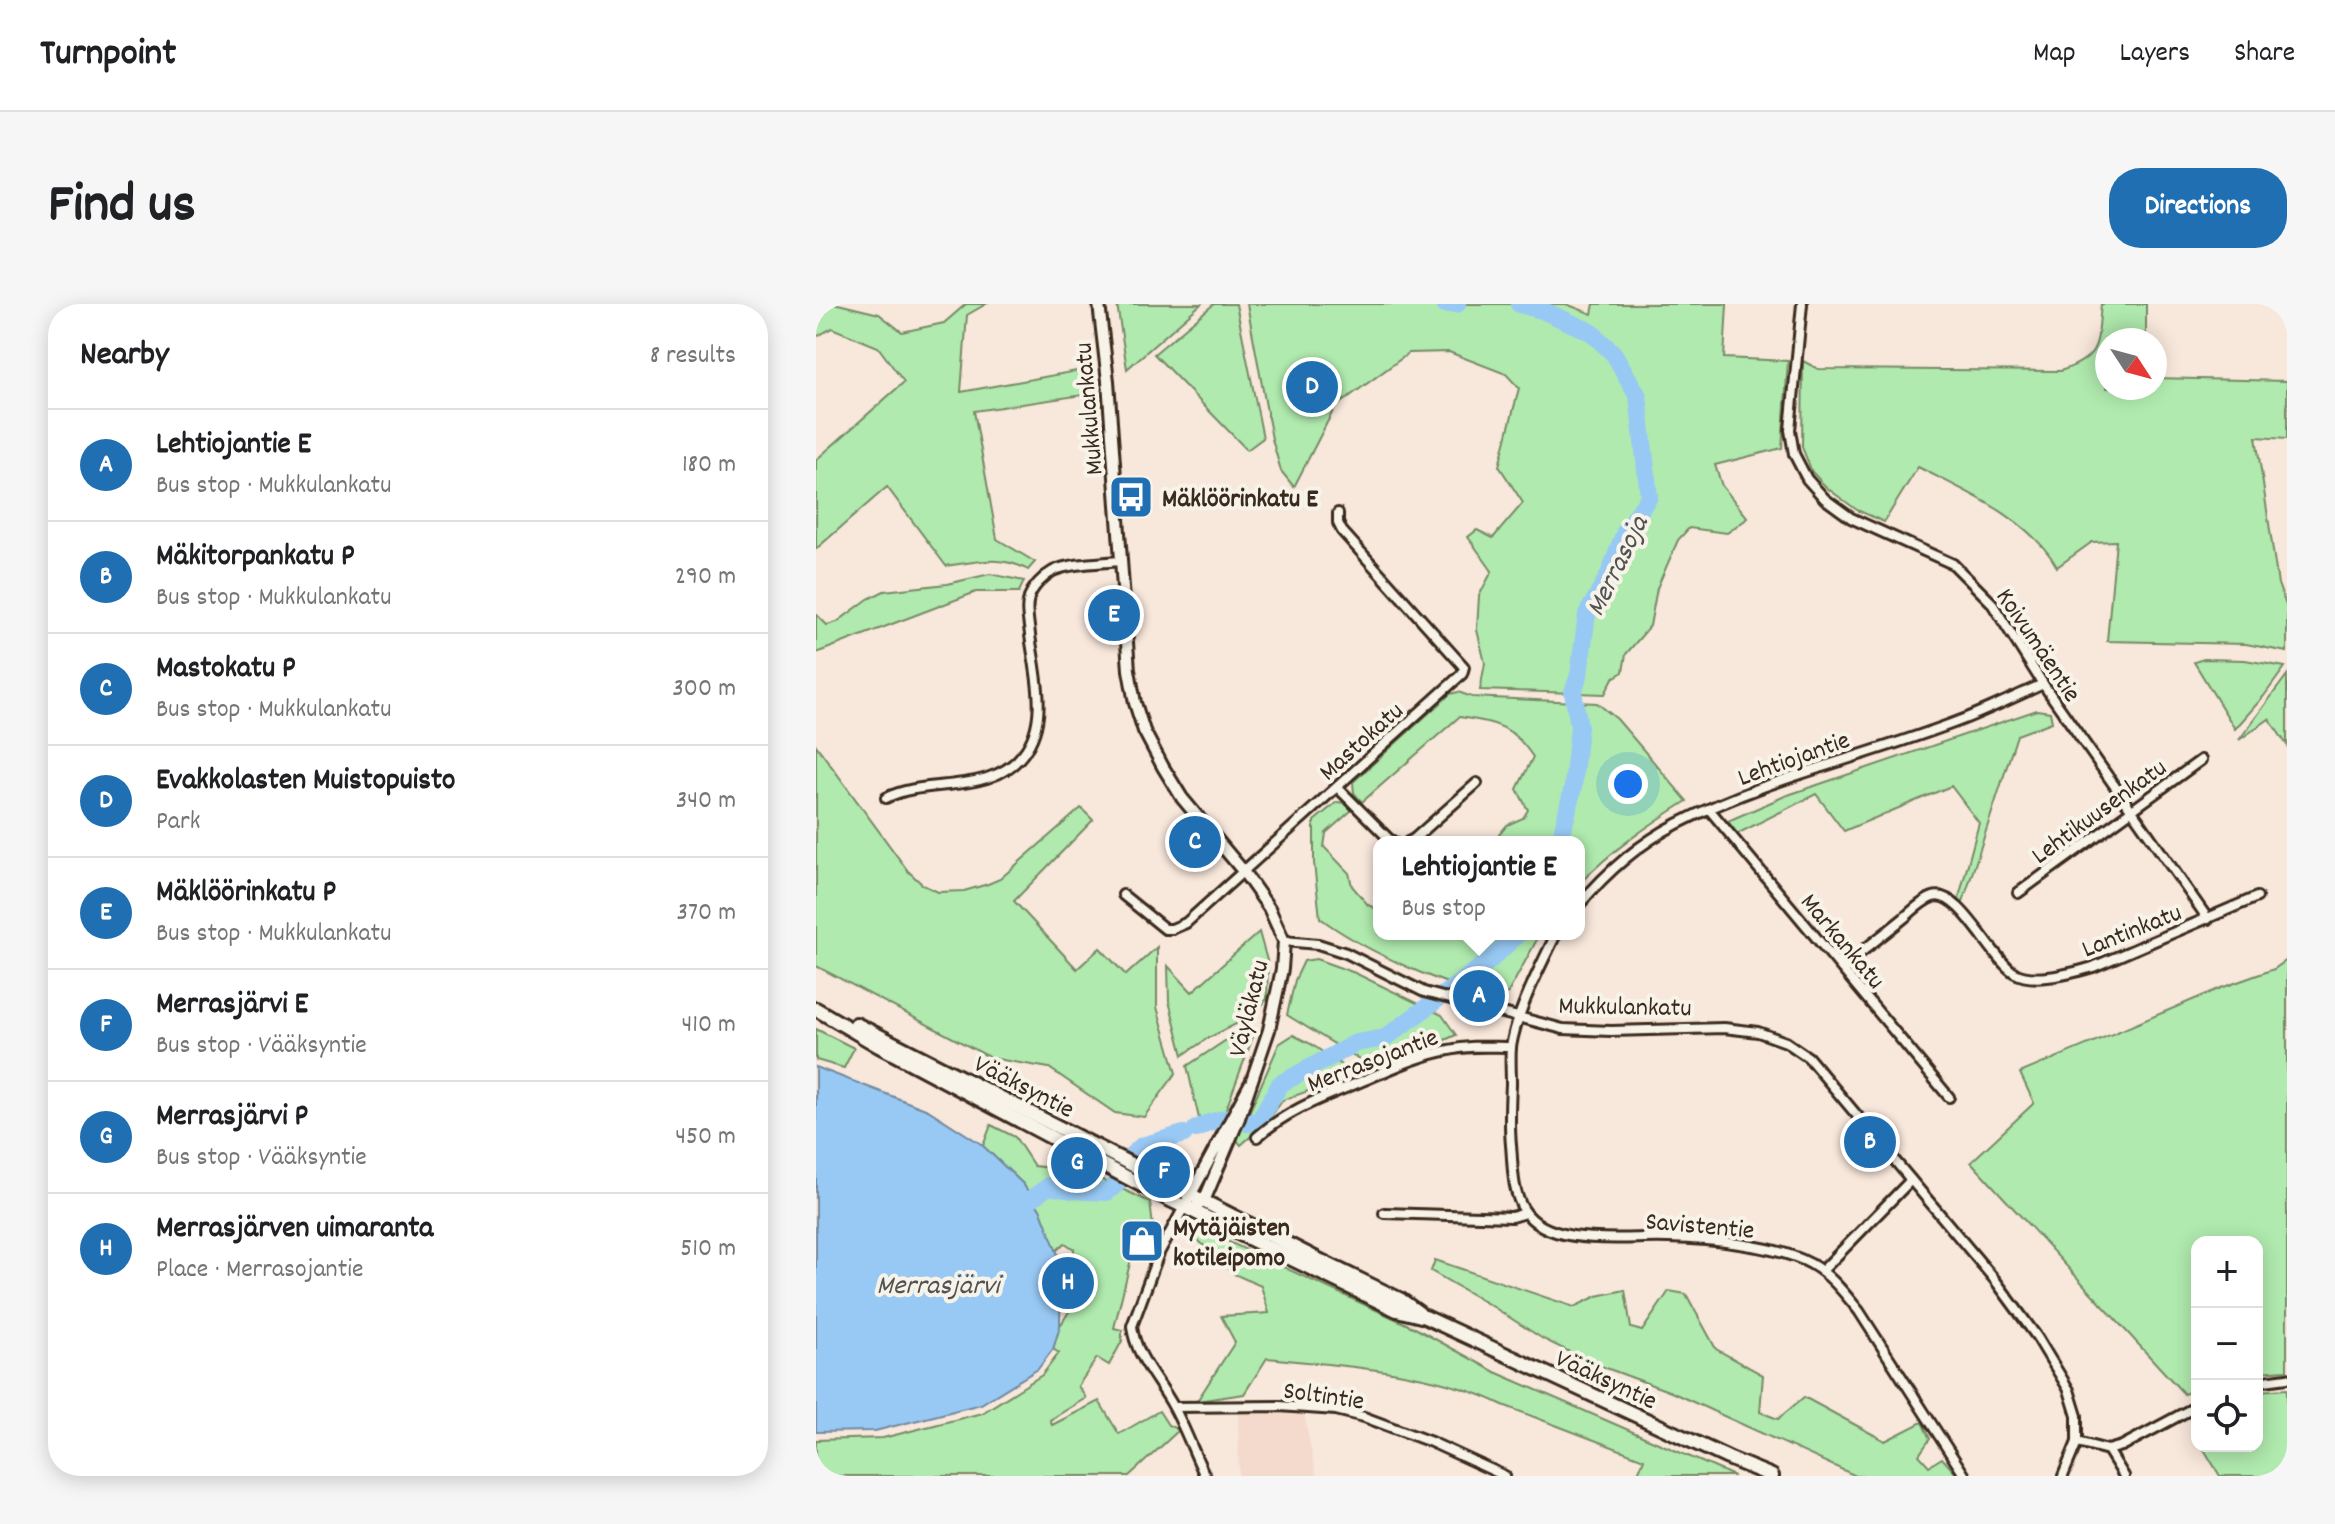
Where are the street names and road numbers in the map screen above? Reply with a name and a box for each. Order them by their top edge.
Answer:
street label: Mukkulankatu [1066,341,1115,477]
street label: Koivumäentie [1985,582,2089,710]
street label: Mastokatu [1312,694,1413,791]
street label: Lehtiojantie [1733,723,1855,798]
street label: Lehtikuusenkatu [2025,751,2175,875]
street label: Markankatu [1790,886,1893,998]
street label: Lantinkatu [2077,895,2188,969]
street label: Väyläkatu [1220,956,1280,1061]
street label: Mukkulankatu [1558,989,1692,1028]
street label: Merrasojantie [1302,1020,1444,1104]
street label: Vääksyntie [967,1047,1080,1129]
street label: Savistentie [1644,1204,1756,1251]
street label: Vääksyntie [1549,1341,1662,1421]
street label: Soltintie [1281,1373,1366,1421]

